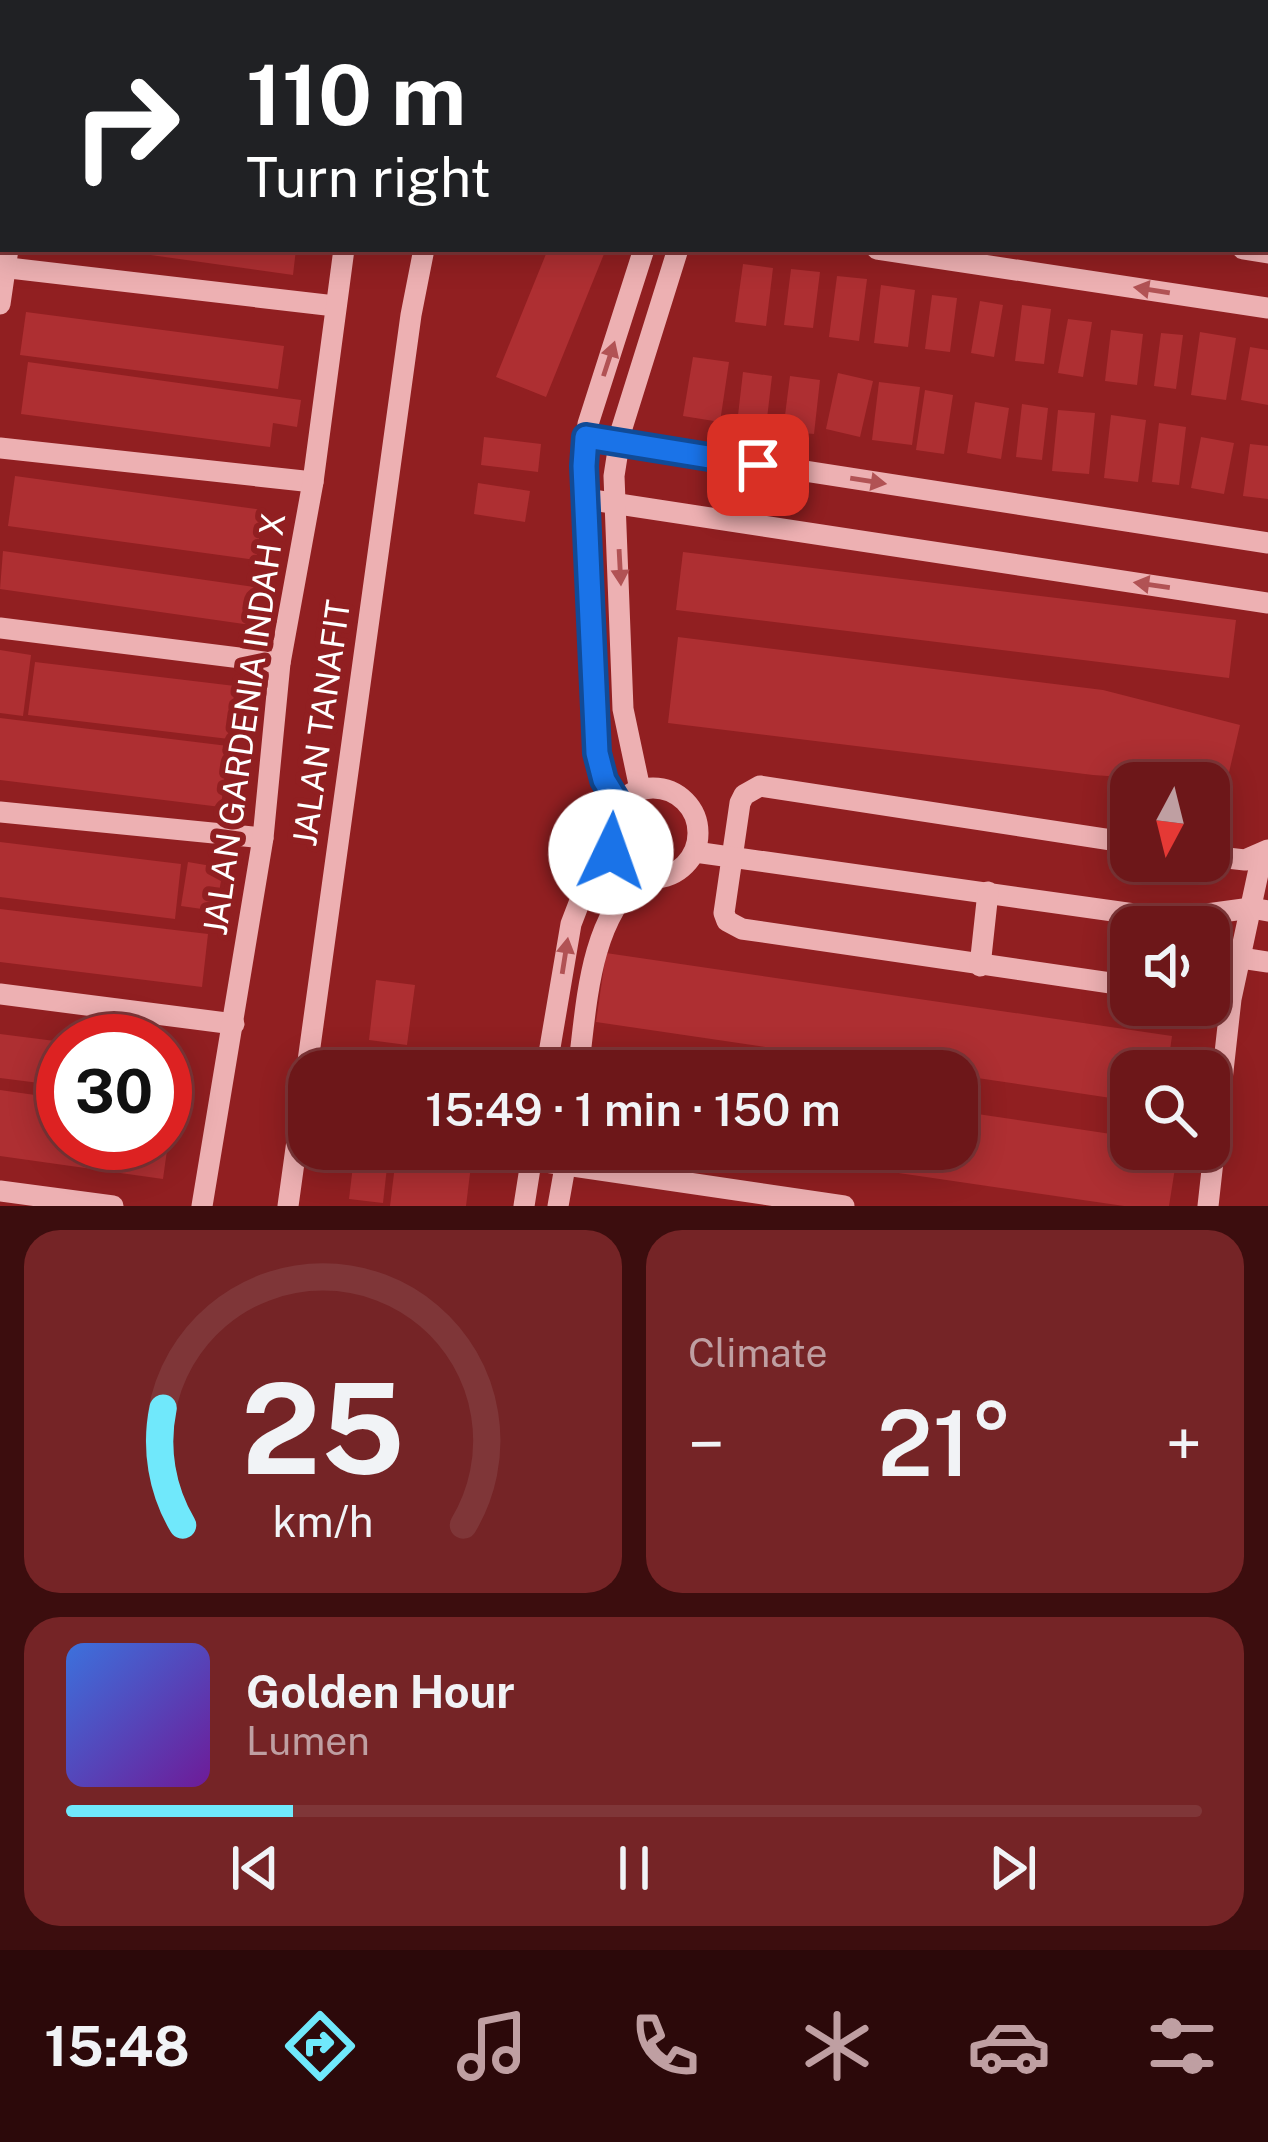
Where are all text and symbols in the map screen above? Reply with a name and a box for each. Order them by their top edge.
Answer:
text: 110 m [246,45,466,144]
icon: right [48,48,204,204]
text: Turn right [246,146,491,209]
one-way arrow [1133,280,1171,299]
one-way arrow [600,340,619,377]
pin [707,414,809,516]
icon: arrive [725,432,791,498]
one-way arrow [850,472,887,491]
street label: JALAN GARDENIA INDAH X [196,510,292,938]
one-way arrow [611,549,630,587]
one-way arrow [1133,576,1171,594]
street label: JALAN TANAFIT [285,598,357,848]
north arrow [1110,762,1230,882]
map controls [1110,762,1230,1170]
position arrow [548,789,674,915]
button: sound [1110,906,1230,1026]
one-way arrow [556,937,575,974]
speed limit sign: 30 [36,1014,192,1170]
button: search [1110,1050,1230,1170]
text: 15:49 · 1 min · 150 m [425,1083,841,1136]
text: Climate [688,1330,828,1376]
text: 25 [241,1355,405,1502]
text: 21° [877,1390,1013,1496]
text: − [688,1405,725,1483]
text: + [1165,1405,1202,1483]
text: km/h [273,1495,373,1546]
text: Golden Hour [246,1665,515,1718]
text: Lumen [246,1718,370,1764]
icon: previous [222,1835,288,1901]
icon: pause [601,1835,667,1901]
icon: next [980,1835,1046,1901]
icon: directions [278,2004,362,2088]
icon: music [450,2004,534,2088]
icon: phone [623,2004,707,2088]
icon: climate [795,2004,879,2088]
icon: car [967,2004,1051,2088]
icon: filters [1140,2004,1224,2088]
text: 15:48 [44,2015,190,2078]

